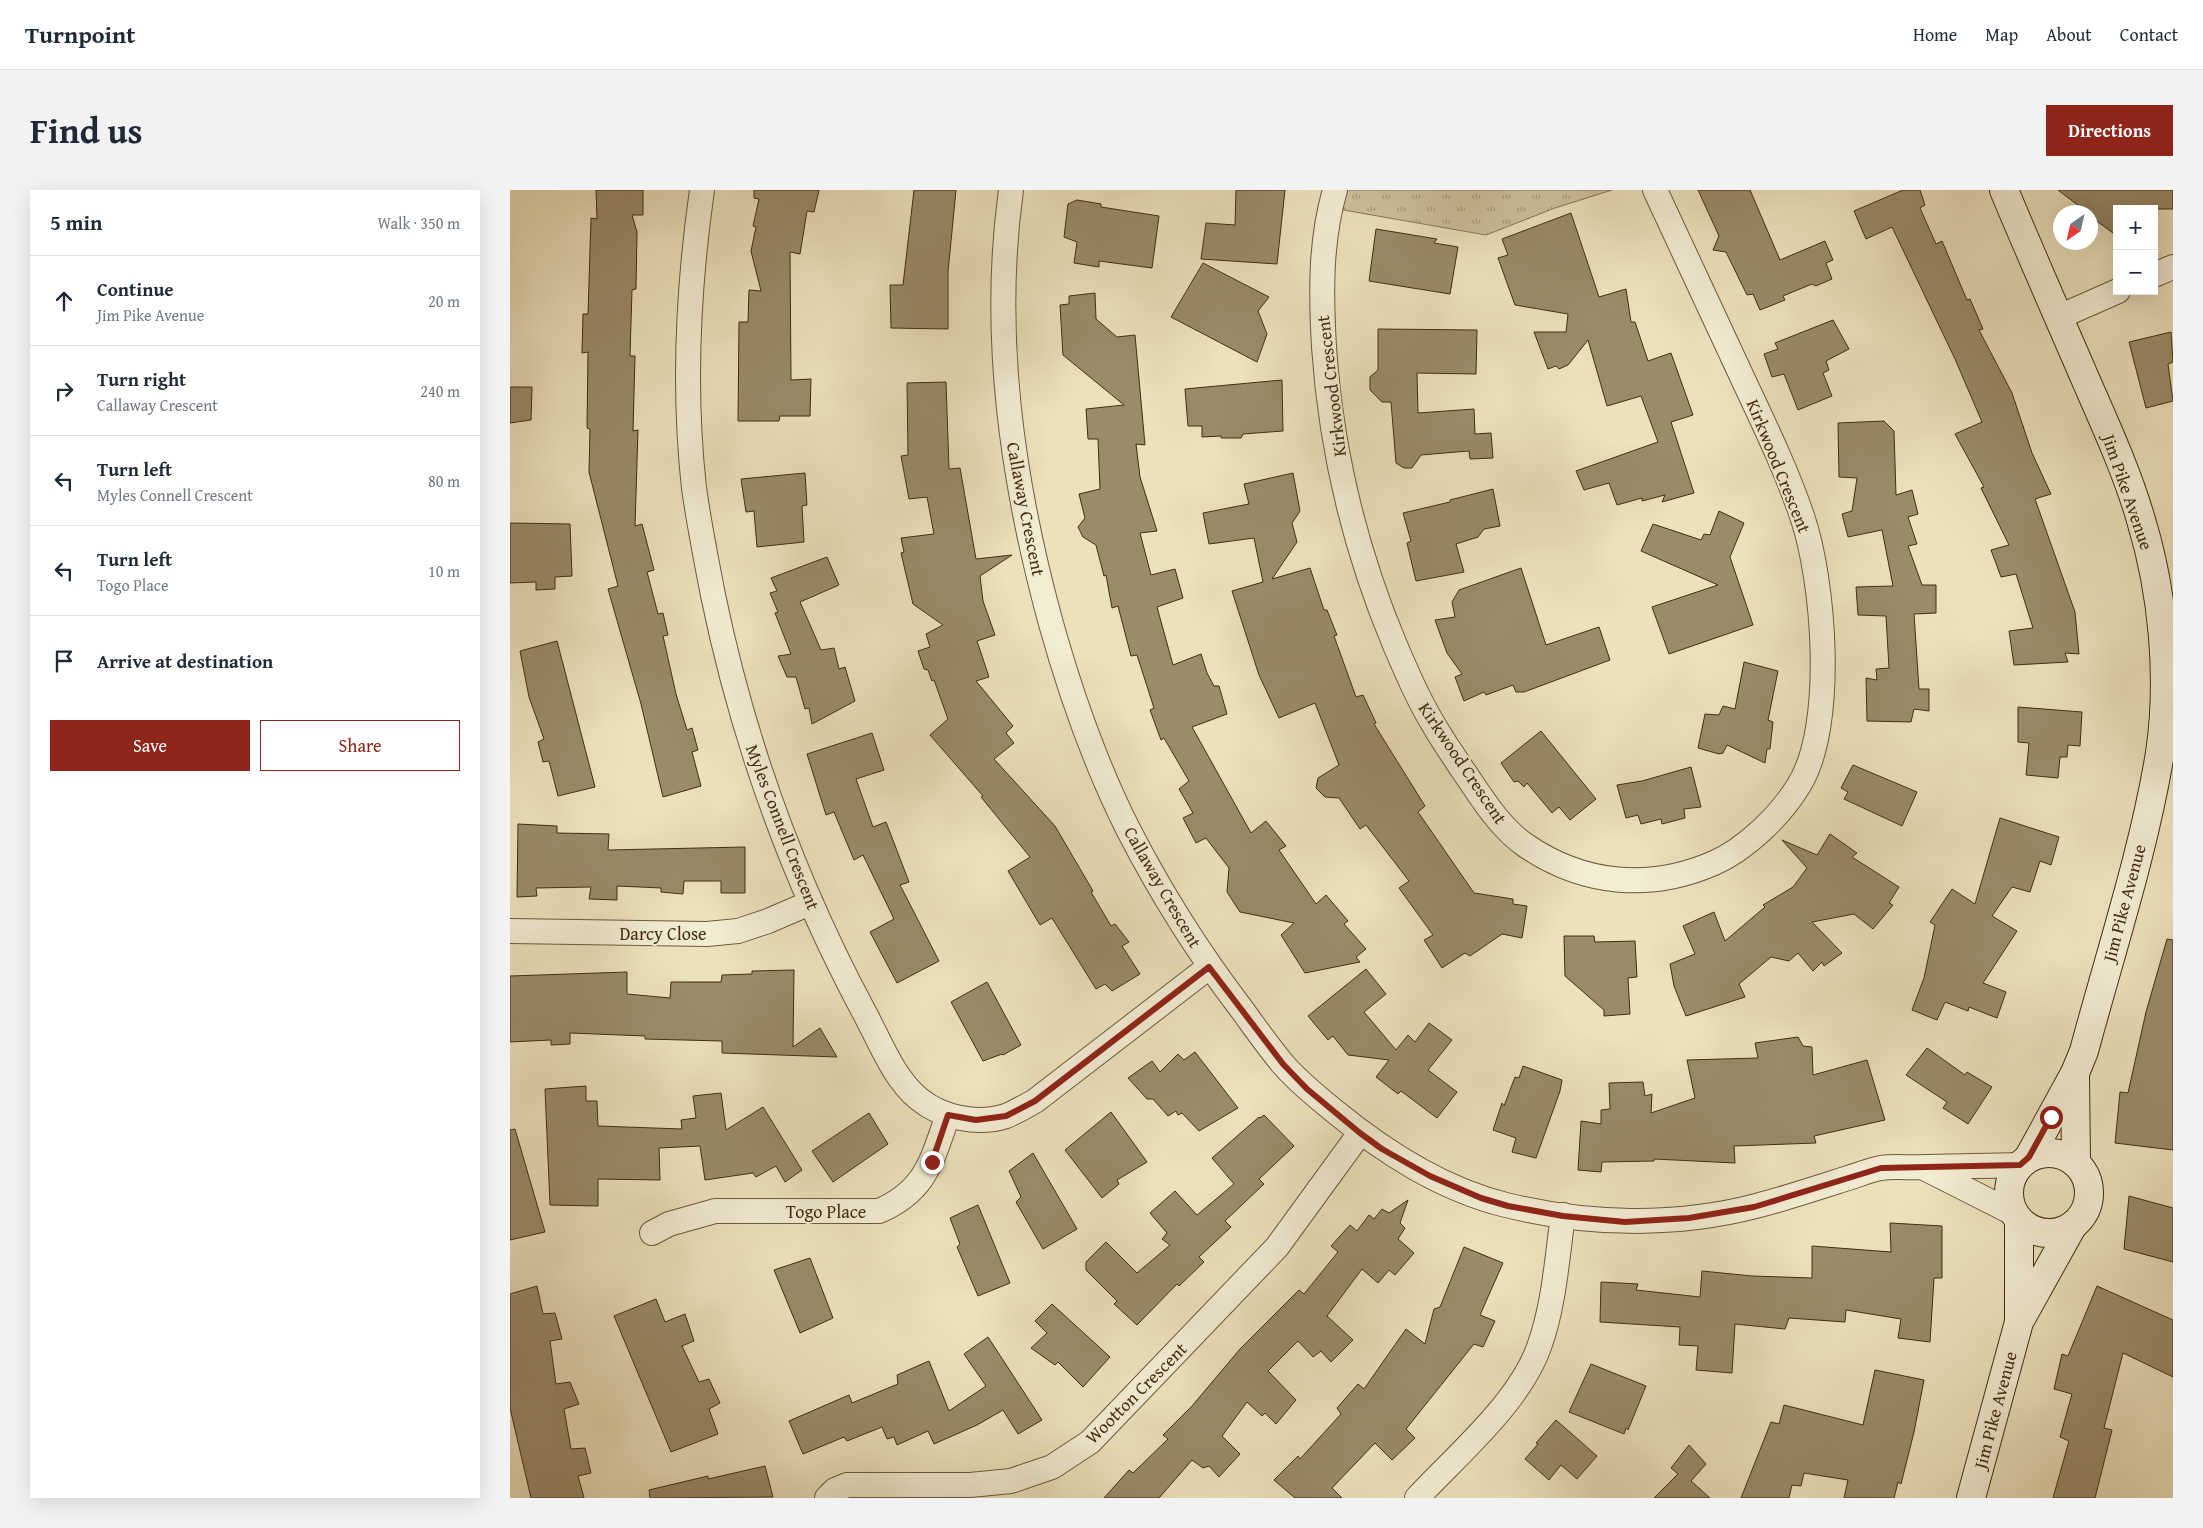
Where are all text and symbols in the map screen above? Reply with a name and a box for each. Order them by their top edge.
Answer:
text: Turnpoint [25,17,135,52]
text: Home [1913,21,1957,48]
text: Map [1985,21,2018,48]
text: About [2046,21,2092,48]
text: Contact [2120,21,2178,48]
text: Find us [30,105,143,156]
button: Directions [2046,105,2173,156]
north arrow [2053,205,2098,250]
map controls [2113,205,2158,295]
button: + [2113,205,2158,250]
text: 5 min [50,207,102,238]
text: Walk · 350 m [377,211,460,235]
button: − [2113,250,2158,295]
text: Continue [97,275,174,303]
icon: ahead [50,287,78,315]
text: 20 m [428,289,460,313]
text: Jim Pike Avenue [97,303,204,327]
street label: Kirkwood Crescent [1309,313,1353,458]
text: Turn right [97,365,186,393]
icon: right [50,377,78,405]
text: 240 m [420,379,460,403]
text: Callaway Crescent [97,393,218,417]
street label: Kirkwood Crescent [1740,395,1818,538]
street label: Jim Pike Avenue [2095,429,2160,553]
street label: Callaway Crescent [1000,440,1052,579]
text: Turn left [97,455,172,483]
icon: left [50,467,78,495]
text: 80 m [428,469,460,493]
text: Myles Connell Crescent [97,483,253,507]
text: Turn left [97,545,172,573]
icon: left [50,557,78,585]
text: 10 m [428,559,460,583]
text: Togo Place [97,573,168,597]
icon: arrive [50,647,78,675]
text: Arrive at destination [97,647,273,675]
street label: Kirkwood Crescent [1412,697,1514,830]
button: Save [50,720,250,771]
button: Share [260,720,460,771]
street label: Myles Connell Crescent [739,740,827,914]
street label: Callaway Crescent [1117,821,1209,953]
street label: Jim Pike Avenue [2095,841,2153,967]
street label: Darcy Close [619,920,707,947]
route start [2040,1106,2063,1129]
route end [921,1151,944,1174]
street label: Togo Place [786,1198,866,1225]
street label: Wootton Crescent [1079,1336,1193,1450]
street label: Jim Pike Avenue [1966,1348,2024,1474]

